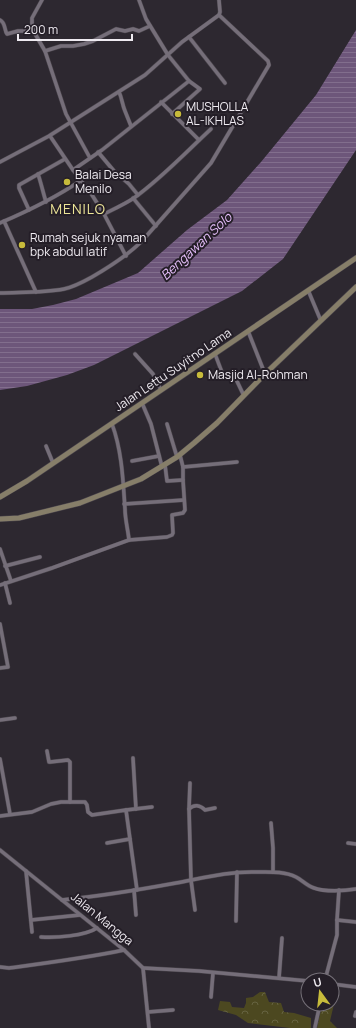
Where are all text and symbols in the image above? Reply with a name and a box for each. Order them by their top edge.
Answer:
scale bar [18,16,132,42]
text: 200 m [24,21,58,38]
place label: MUSHOLLA AL-IKHLAS [186,98,249,129]
marker: MUSHOLLA AL-IKHLAS [173,109,183,119]
place label: Balai Desa Menilo [75,166,132,197]
marker: Balai Desa Menilo [62,177,72,187]
district label: MENILO [50,199,106,218]
water label: Bengawan Solo [156,207,236,284]
place label: Rumah sejuk nyaman bpk abdul latif [30,229,146,260]
marker: Rumah sejuk nyaman bpk abdul latif [17,240,27,250]
street label: Jalan Lettu Suyitno Lama [111,324,234,415]
place label: Masjid Al-Rohman [208,366,308,383]
marker: Masjid Al-Rohman [195,370,205,380]
street label: Jalan Mangga [67,888,137,949]
north arrow [300,972,340,1012]
text: U [312,974,323,990]

